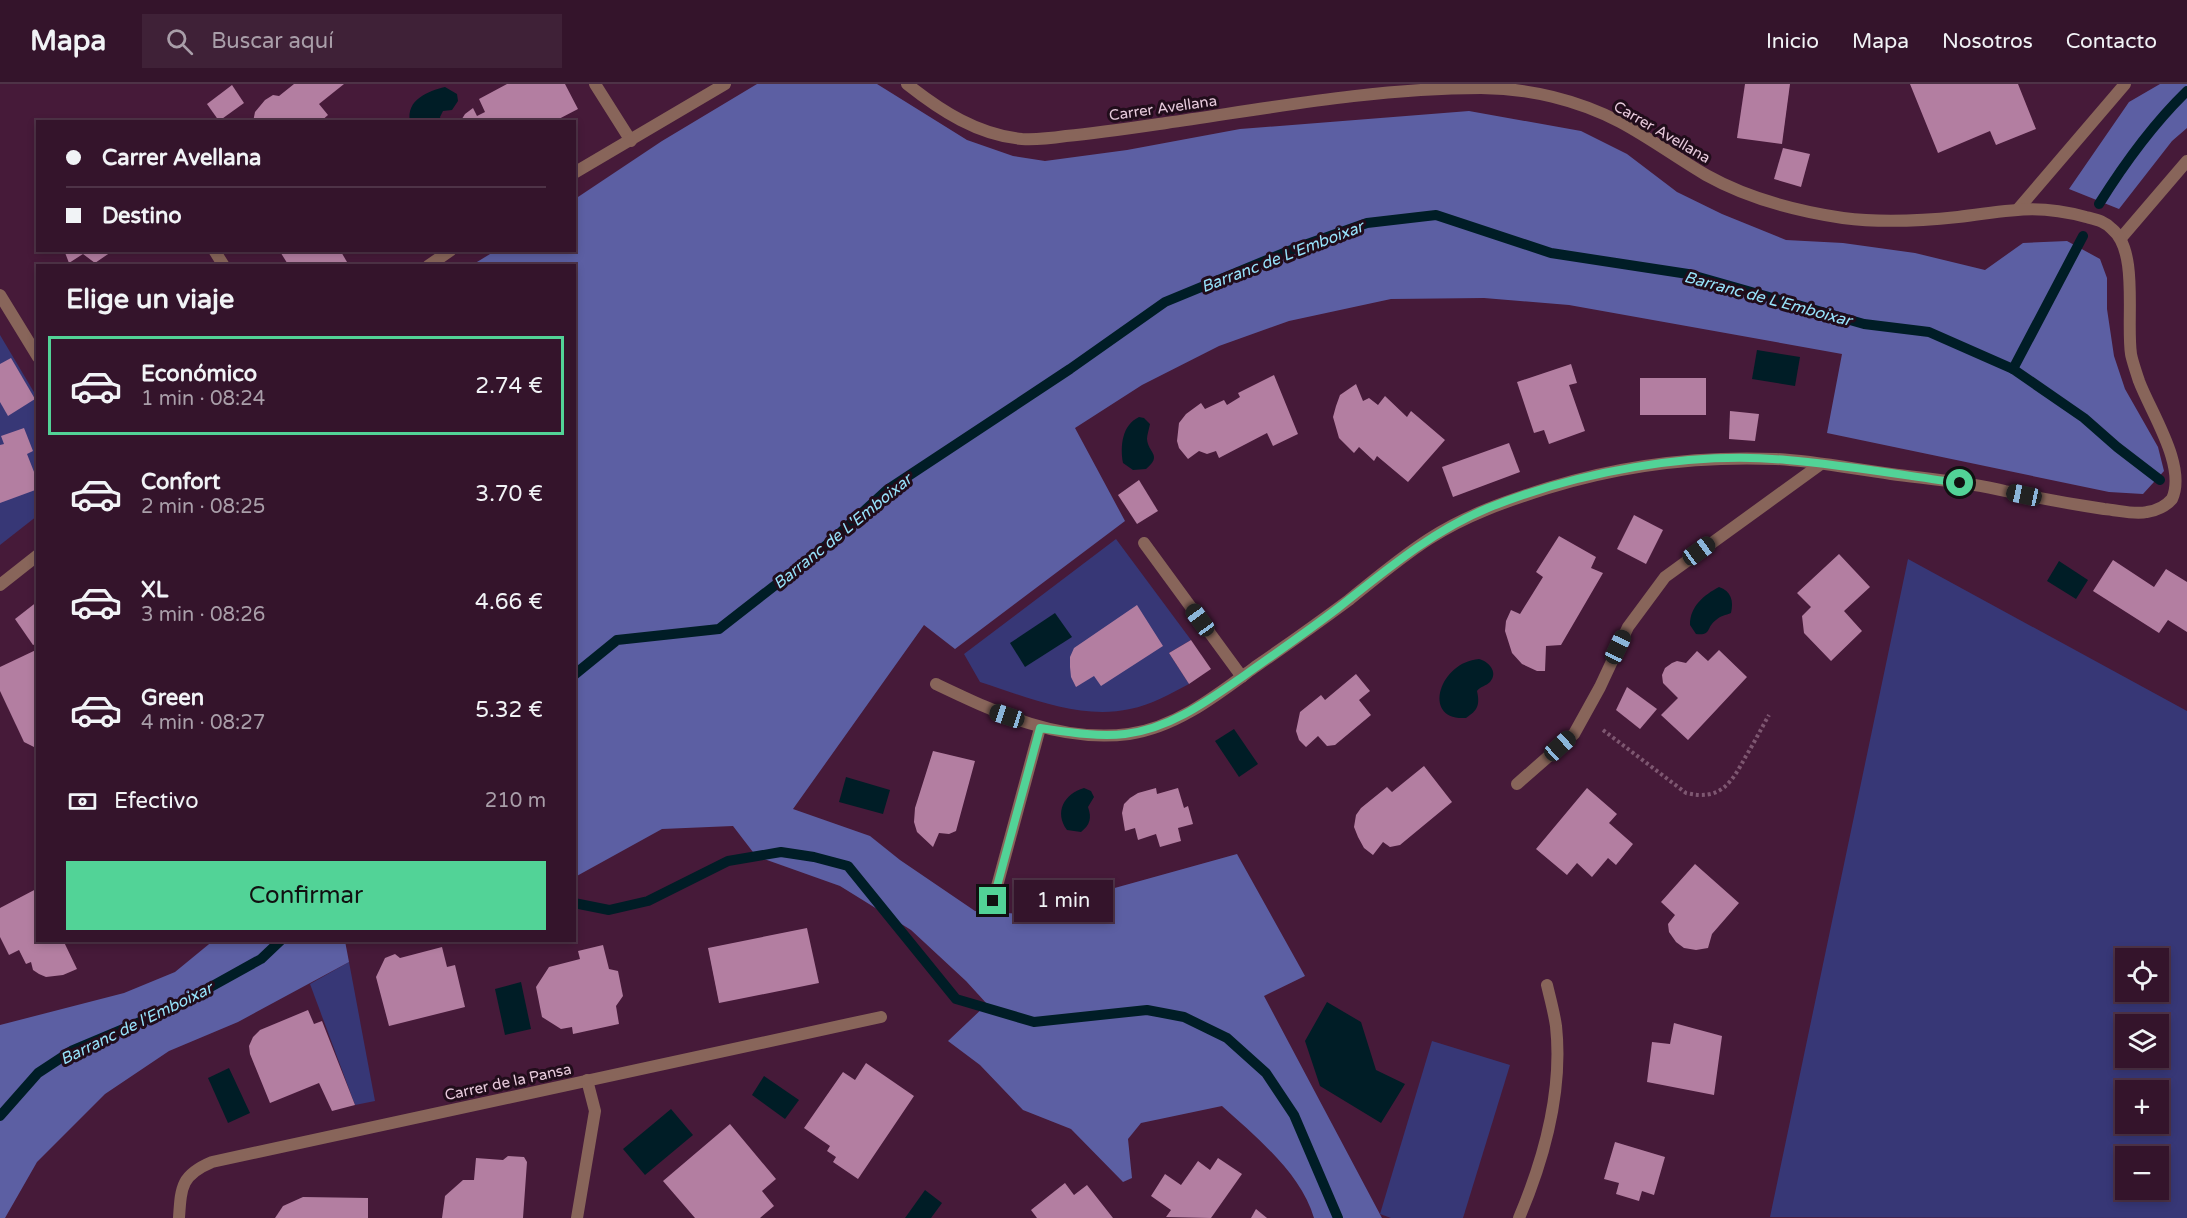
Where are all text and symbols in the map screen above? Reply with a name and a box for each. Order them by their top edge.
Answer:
search box [142,14,562,68]
text: Mapa [30,24,106,58]
icon: search [163,25,196,58]
text: Buscar aquí [211,28,334,54]
text: Inicio [1766,29,1819,54]
text: Mapa [1852,29,1909,54]
text: Nosotros [1942,29,2033,54]
text: Contacto [2066,29,2157,54]
street label: Carrer Avellana [1108,92,1218,124]
street label: Carrer Avellana [1610,97,1714,167]
text: Carrer Avellana [102,145,261,171]
text: Destino [102,203,182,229]
water label: Barranc de L'Emboixar [1198,216,1368,297]
water label: Barranc de L'Emboixar [1682,267,1855,331]
text: Elige un viaje [66,283,234,316]
icon: car [69,359,123,413]
text: Económico [141,361,257,387]
text: 2.74 € [475,373,543,399]
text: 1 min · 08:24 [141,387,265,411]
icon: car [69,467,123,521]
text: Confort [141,469,220,495]
water label: Barranc de L'Emboixar [769,469,917,594]
route start [1946,469,1973,496]
text: 3.70 € [475,481,543,507]
car [2005,482,2043,508]
text: 2 min · 08:25 [141,495,265,519]
car [1679,533,1719,569]
icon: car [69,575,123,629]
text: XL [141,577,168,603]
text: 4.66 € [475,589,543,615]
car [1182,600,1218,640]
text: 3 min · 08:26 [141,603,265,627]
car [1602,627,1634,667]
icon: car [69,683,123,737]
text: Green [141,685,204,711]
text: 5.32 € [475,697,543,723]
car [987,702,1027,730]
text: 4 min · 08:27 [141,711,265,735]
car [1541,727,1579,765]
icon: cash [66,785,99,818]
text: Efectivo [114,788,199,814]
text: 210 m [485,789,546,813]
button: Confirmar [66,861,546,930]
callout: 1 min [1014,880,1113,922]
route end [979,887,1006,914]
text: 1 min [1037,889,1090,913]
map controls [2115,948,2169,1200]
button: locate [2115,948,2169,1002]
water label: Barranc de l'Emboixar [57,977,218,1069]
button: layers [2115,1014,2169,1068]
street label: Carrer de la Pansa [443,1060,573,1104]
button: + [2115,1080,2169,1134]
button: − [2115,1146,2169,1200]

